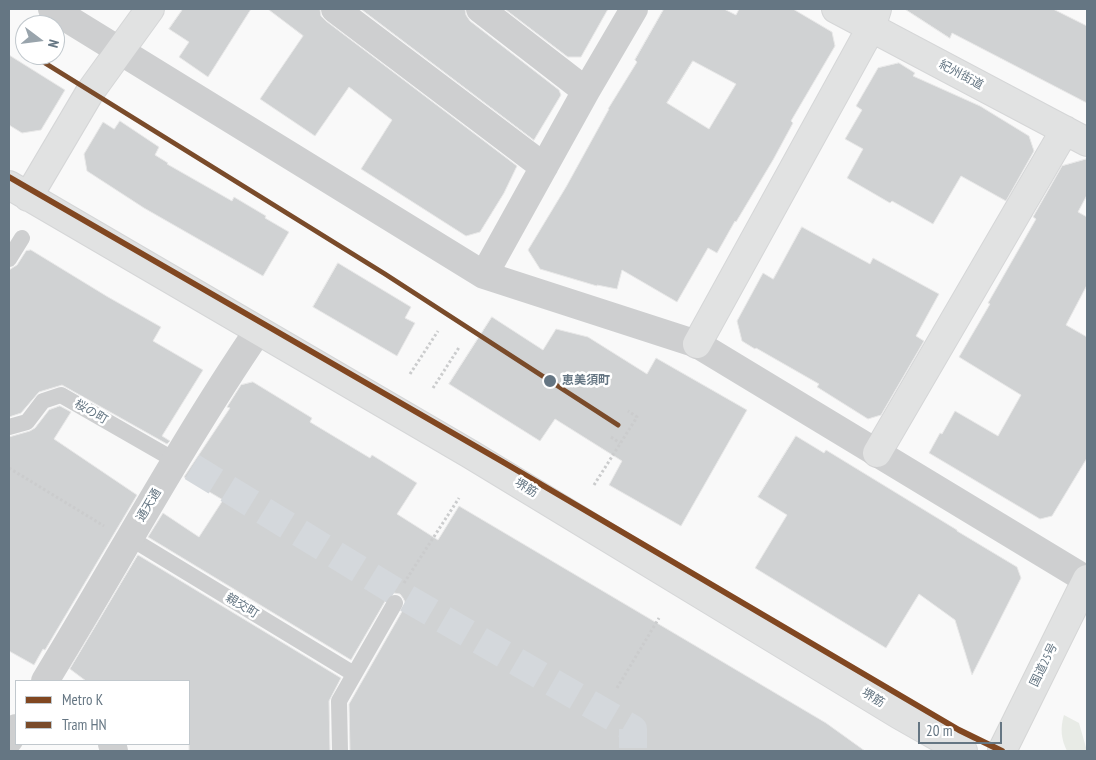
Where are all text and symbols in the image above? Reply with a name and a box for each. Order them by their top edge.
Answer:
north arrow [15,15,65,65]
text: N [44,38,63,50]
street label: 紀州街道 [936,57,986,93]
marker: 恵美須町 [542,373,558,389]
place label: 恵美須町 [562,374,610,388]
street label: 桜の町 [72,397,110,427]
street label: 堺筋 [512,476,540,500]
street label: 通天通 [134,486,164,524]
street label: 親交町 [223,591,261,621]
street label: 国道25号 [1027,641,1061,689]
legend [15,680,190,745]
street label: 堺筋 [859,686,887,710]
text: Metro K [62,690,103,709]
scale bar [921,712,1005,744]
text: Tram HN [62,715,107,734]
text: 20 m [926,721,952,740]

